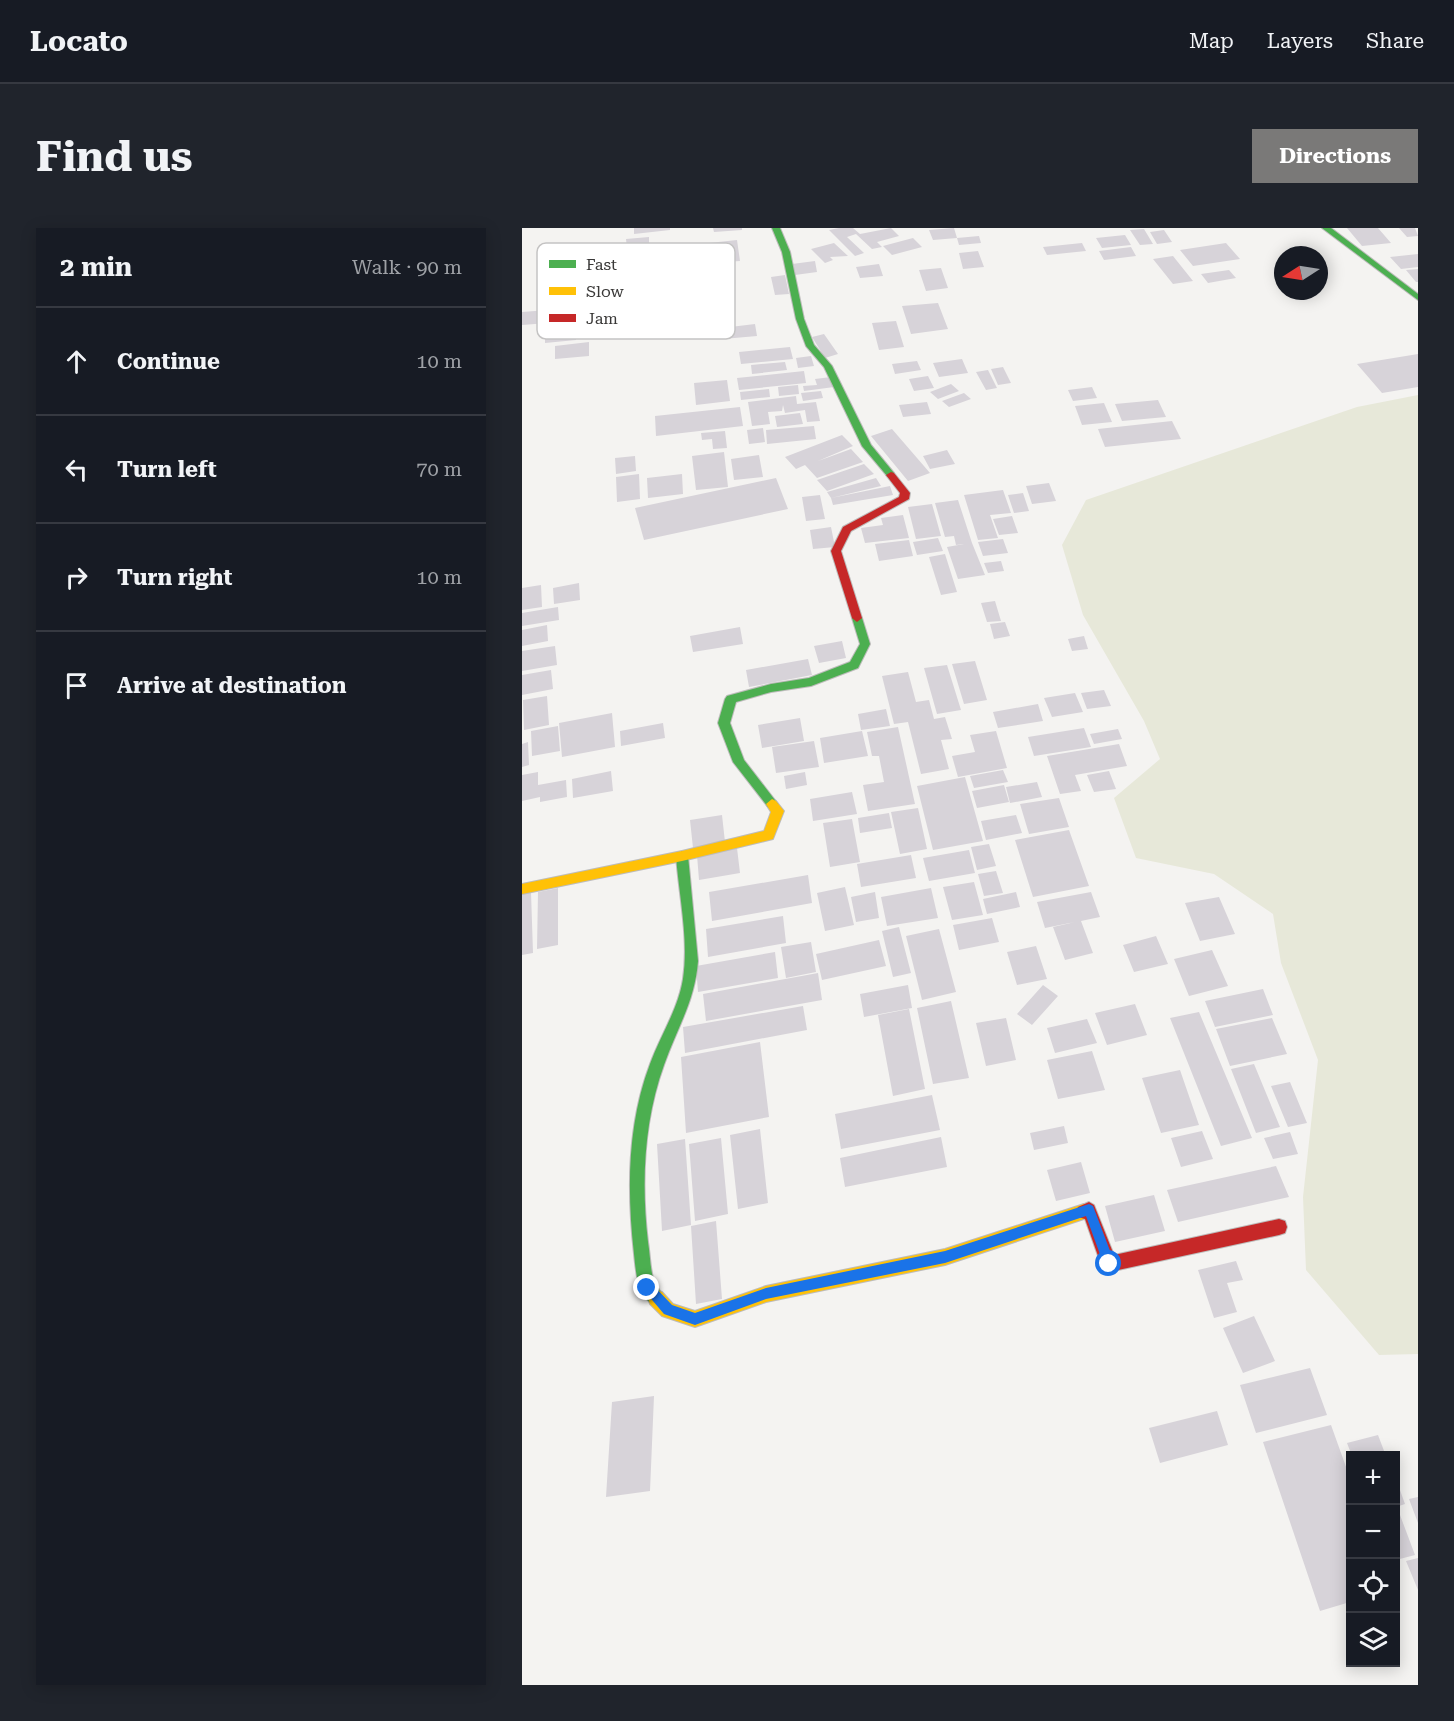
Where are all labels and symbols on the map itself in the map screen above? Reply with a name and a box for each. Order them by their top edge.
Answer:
legend [537,243,735,339]
north arrow [1274,246,1328,300]
text: Fast [586,255,617,274]
text: Slow [586,282,624,301]
text: Jam [586,309,618,328]
route start [1095,1250,1121,1276]
route end [633,1274,659,1300]

